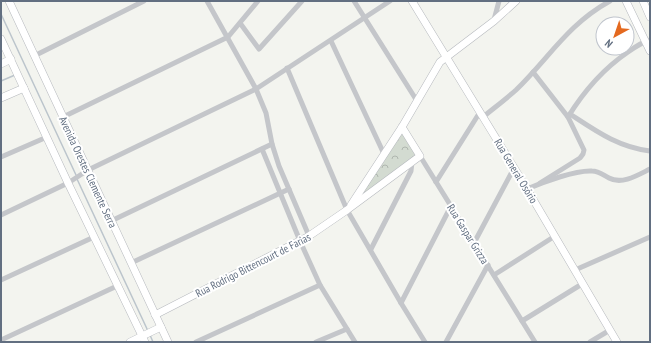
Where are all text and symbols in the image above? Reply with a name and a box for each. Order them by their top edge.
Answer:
north arrow [595,16,635,56]
text: N [602,36,615,51]
street label: Avenida Orestes Clemente Serra [56,114,120,230]
street label: Rua General Osório [491,136,541,206]
street label: Rua Gaspar Grizza [444,201,492,267]
street label: Rua Rodrigo Bittencourt de Farias [193,230,313,300]

